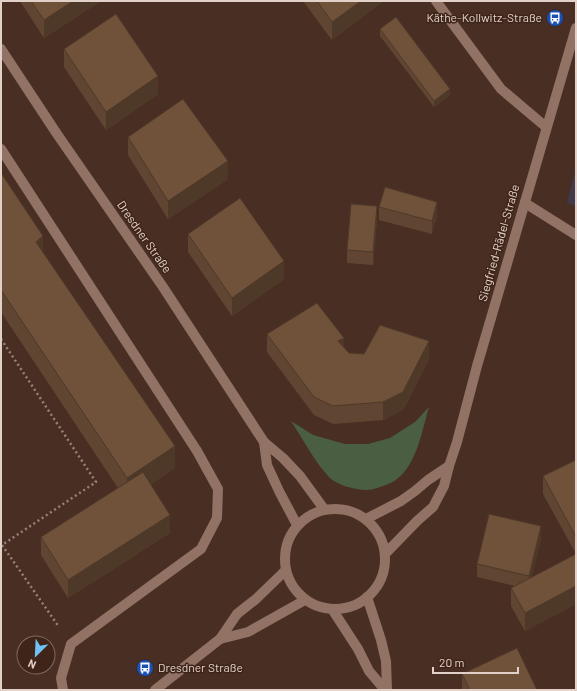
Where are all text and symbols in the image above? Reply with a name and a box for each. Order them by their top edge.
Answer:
bus stop icon: Käthe-Kollwitz-Straße [545,8,565,28]
place label: Käthe-Kollwitz-Straße [426,10,542,24]
street label: Siegfried-Rädel-Straße [475,183,521,303]
street label: Dresdner Straße [115,198,175,275]
north arrow [16,635,56,675]
scale bar [433,649,518,675]
text: 20 m [439,655,465,669]
text: N [26,657,38,672]
bus stop icon: Dresdner Straße [135,658,155,678]
place label: Dresdner Straße [158,660,243,674]

